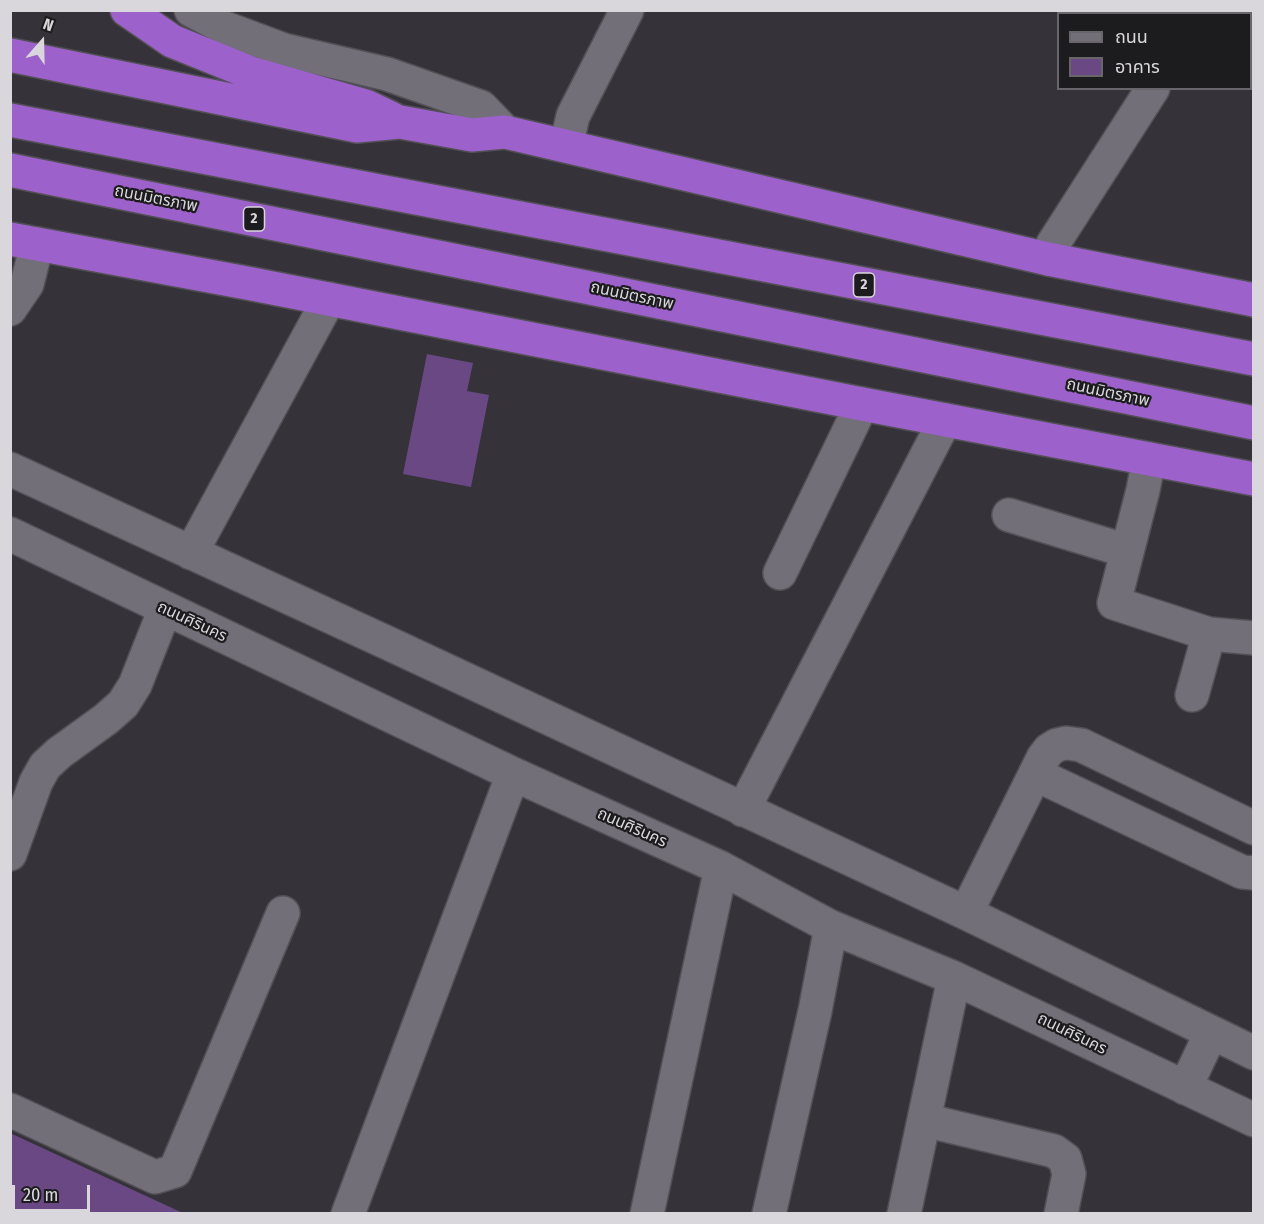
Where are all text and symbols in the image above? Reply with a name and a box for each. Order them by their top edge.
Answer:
north arrow [12,12,72,72]
legend [1057,12,1252,90]
text: N [41,14,56,35]
text: ถนน [1115,26,1148,48]
text: อาคาร [1115,56,1160,78]
street label: ถนนมิตรภาพ [113,182,199,216]
road number: 2 [244,207,264,231]
road number: 2 [854,273,874,297]
street label: ถนนมิตรภาพ [589,278,675,314]
street label: ถนนมิตรภาพ [1065,375,1151,411]
street label: ถนนศิรินคร [154,598,230,646]
street label: ถนนศิรินคร [594,804,670,852]
street label: ถนนศิรินคร [1034,1009,1110,1059]
scale bar [15,1173,93,1211]
text: 20 m [23,1184,58,1206]

